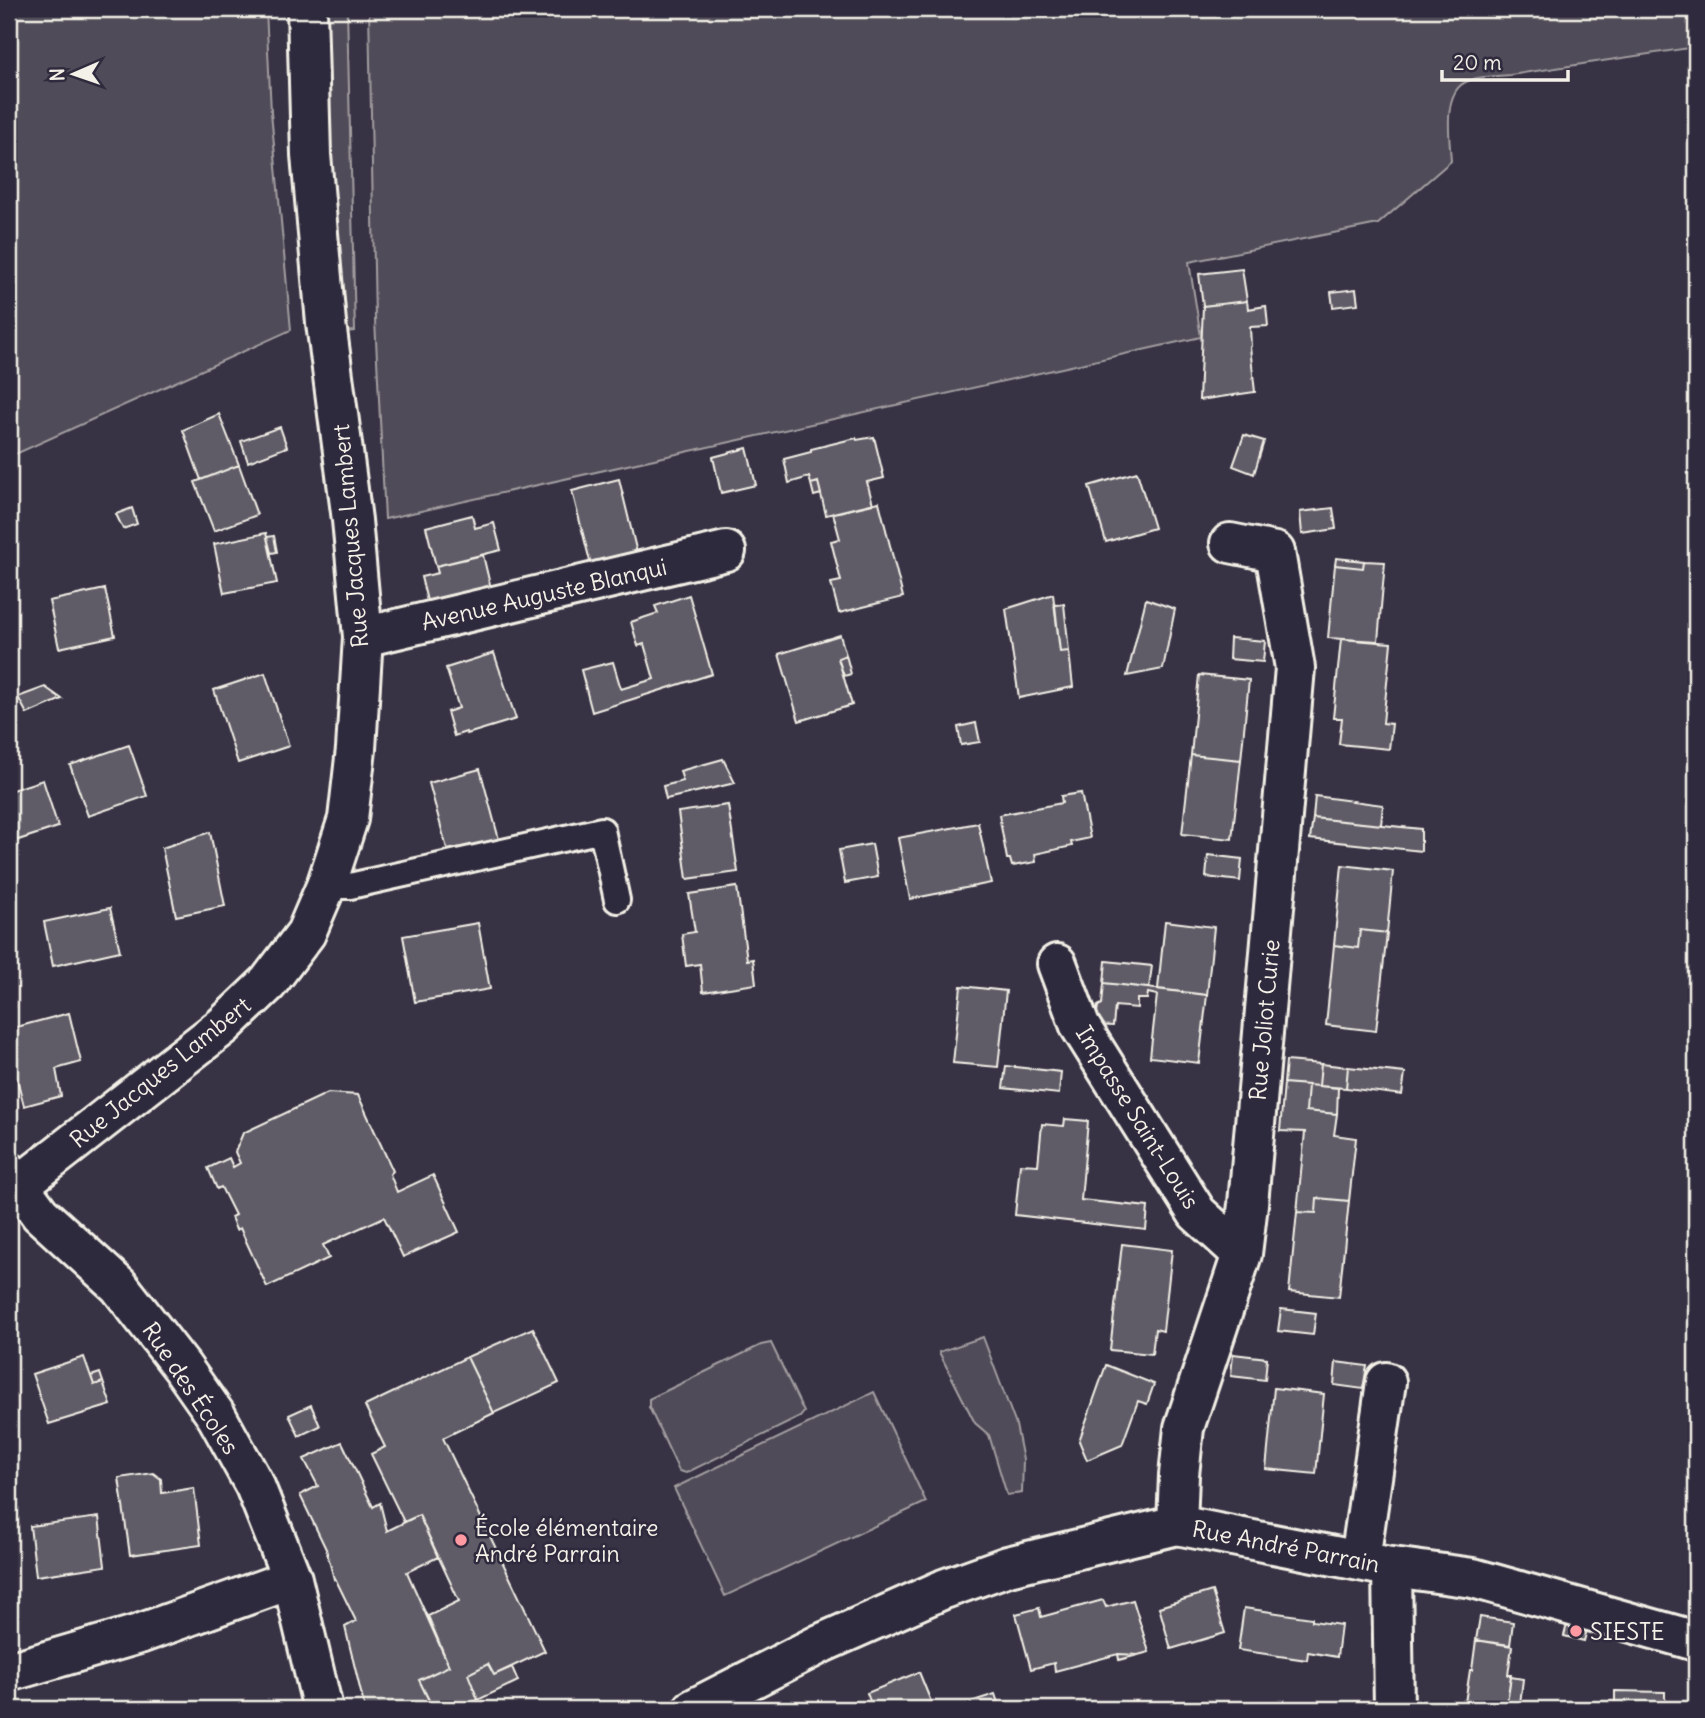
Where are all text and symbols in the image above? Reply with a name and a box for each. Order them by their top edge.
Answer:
north arrow [38,38,108,108]
scale bar [1442,38,1568,82]
text: 20 m [1453,49,1502,76]
text: N [45,68,69,82]
street label: Rue Jacques Lambert [326,423,374,649]
street label: Avenue Auguste Blanqui [419,552,669,636]
street label: Rue Joliot Curie [1243,938,1285,1102]
street label: Rue Jacques Lambert [64,990,256,1154]
street label: Impasse Saint-Louis [1070,1020,1206,1214]
street label: Rue des Écoles [136,1316,246,1460]
place label: École élémentaire André Parrain [475,1513,658,1568]
street label: Rue André Parrain [1190,1514,1382,1578]
marker: École élémentaire André Parrain [453,1532,469,1548]
place label: SIESTE [1590,1617,1665,1646]
marker: SIESTE [1568,1623,1584,1639]

